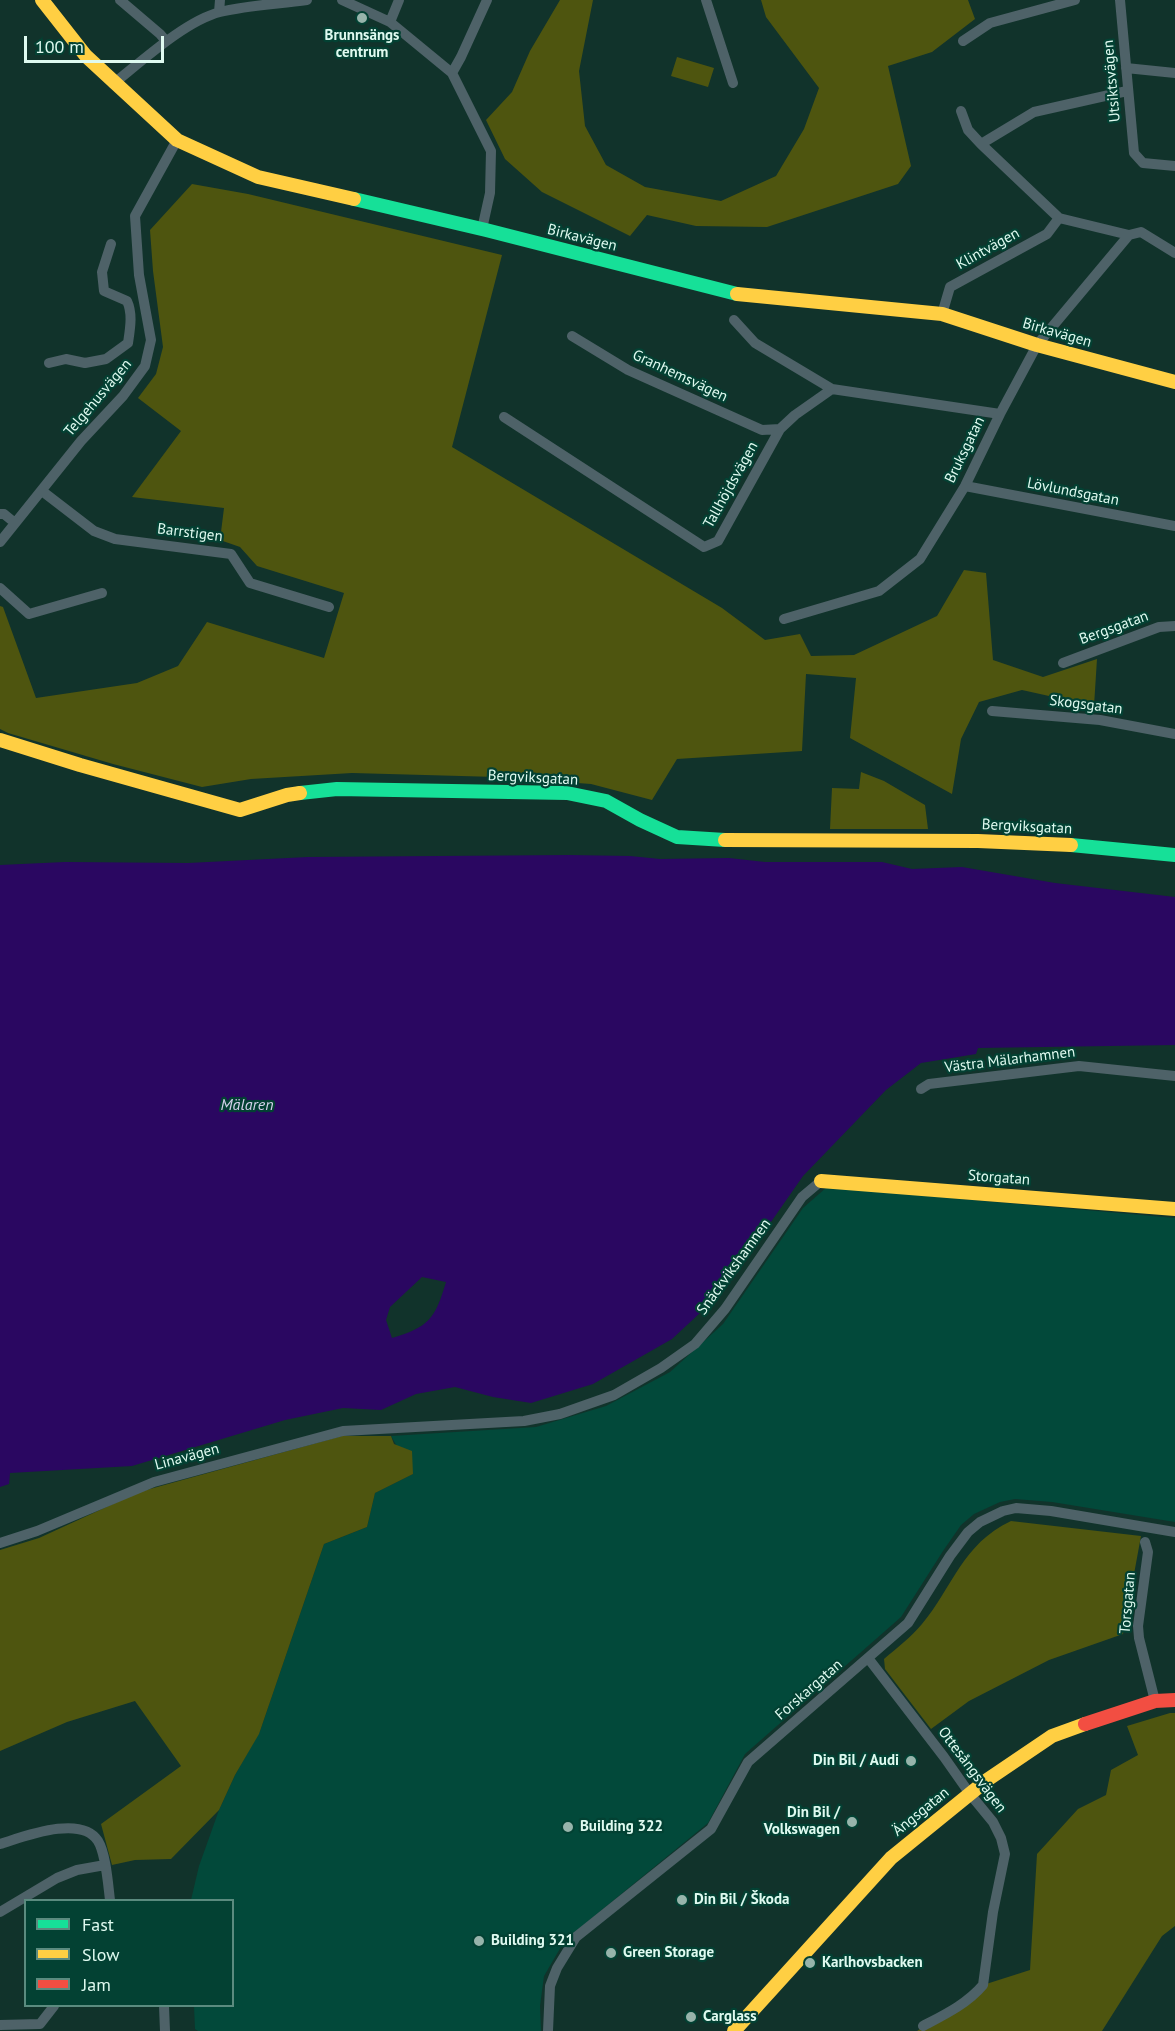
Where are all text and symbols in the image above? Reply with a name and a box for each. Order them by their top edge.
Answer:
marker: Brunnsängs centrum [355,11,369,25]
scale bar [27,24,166,62]
place label: Brunnsängs centrum [325,27,399,62]
text: 100 m [35,35,84,58]
street label: Utsiktsvägen [1099,39,1125,123]
street label: Birkavägen [545,221,619,255]
street label: Klintvägen [953,224,1023,274]
street label: Birkavägen [1020,315,1094,351]
street label: Granhemsvägen [630,346,730,406]
street label: Telgehusvägen [60,356,136,440]
street label: Bruksgatan [941,414,989,486]
street label: Tallhöjdsvägen [700,439,762,531]
street label: Lövlundsgatan [1026,474,1120,510]
street label: Barrstigen [156,520,224,546]
street label: Bergsgatan [1077,607,1151,649]
street label: Skogsgatan [1048,692,1124,718]
street label: Bergviksgatan [487,767,579,789]
street label: Bergviksgatan [981,816,1073,838]
street label: Västra Mälarhamnen [944,1043,1076,1077]
water label: Mälaren [221,1095,273,1115]
street label: Storgatan [967,1167,1031,1189]
street label: Snäckvikshamnen [693,1216,775,1318]
street label: Linavägen [153,1440,221,1474]
street label: Torsgatan [1116,1571,1140,1635]
street label: Forskargatan [772,1656,846,1724]
street label: Ottesångsvägen [934,1724,1010,1816]
place label: Din Bil / Audi [813,1752,899,1770]
marker: Din Bil / Audi [904,1754,918,1768]
street label: Ängsgatan [889,1784,953,1840]
place label: Din Bil / Volkswagen [764,1804,840,1839]
marker: Din Bil / Volkswagen [845,1815,859,1829]
place label: Building 322 [580,1818,663,1836]
marker: Building 322 [561,1820,575,1834]
place label: Din Bil / Škoda [694,1891,789,1909]
marker: Din Bil / Škoda [675,1893,689,1907]
legend [24,1899,234,2007]
text: Fast [82,1913,114,1936]
place label: Building 321 [491,1932,574,1950]
marker: Building 321 [472,1934,486,1948]
text: Slow [82,1943,120,1966]
place label: Green Storage [623,1944,714,1962]
marker: Green Storage [604,1946,618,1960]
place label: Karlhovsbacken [822,1954,923,1972]
marker: Karlhovsbacken [803,1956,817,1970]
text: Jam [82,1973,111,1996]
place label: Carglass [703,2008,756,2026]
marker: Carglass [684,2010,698,2024]

